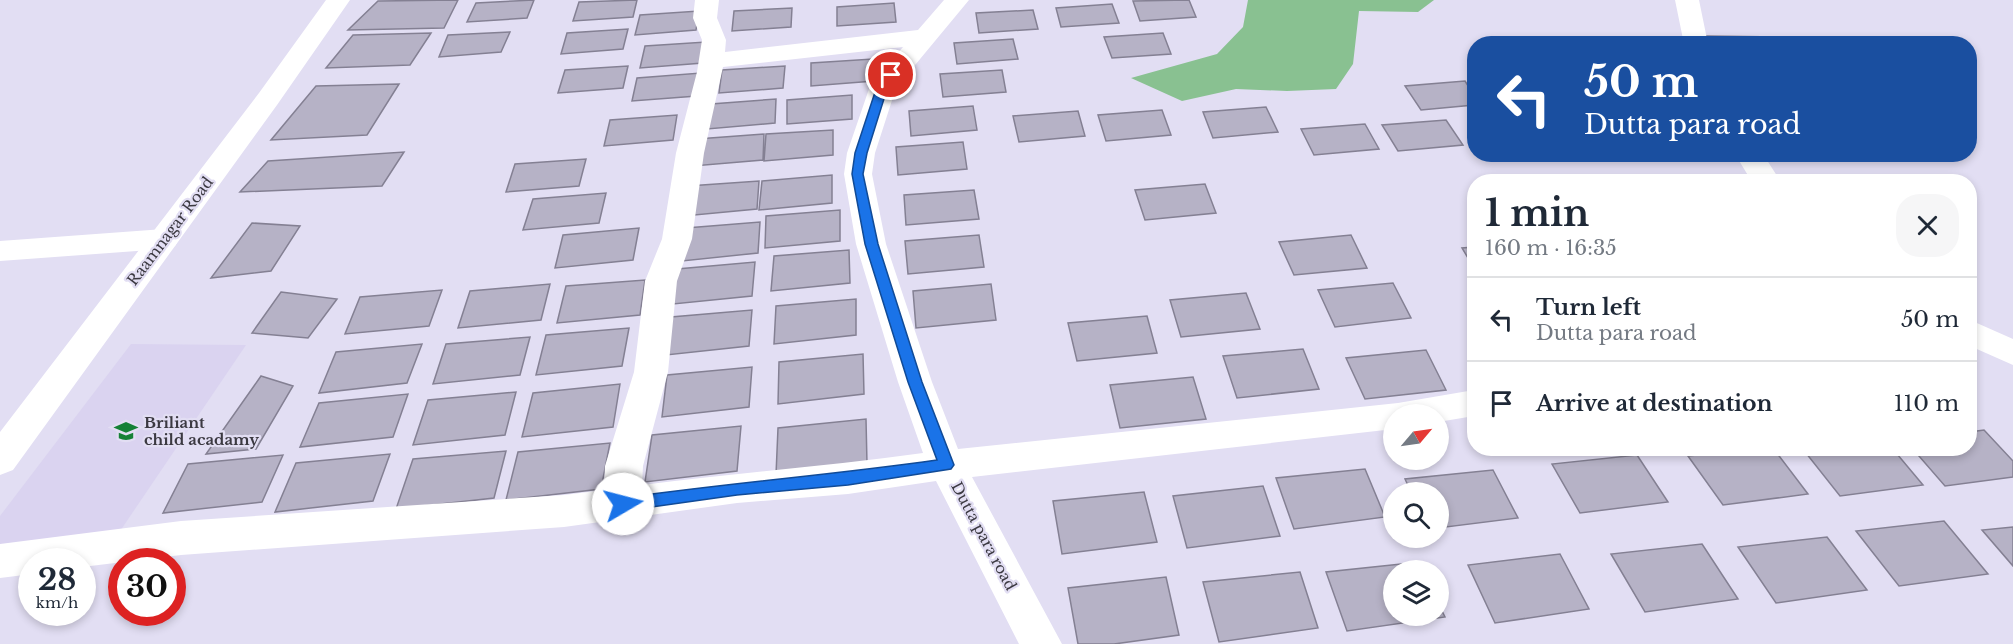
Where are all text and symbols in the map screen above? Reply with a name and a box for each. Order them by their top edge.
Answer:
pin [865,49,916,100]
text: 50 m [1584,56,1698,108]
icon: arrive [874,58,907,91]
icon: left [1485,60,1563,138]
text: Dutta para road [1584,108,1801,141]
street label: Raamnagar Road [123,173,217,289]
text: 1 min [1485,191,1589,236]
button: close [1896,194,1959,257]
text: 160 m · 16:35 [1485,236,1617,260]
text: Turn left [1536,294,1641,321]
icon: left [1485,303,1518,336]
text: 50 m [1901,306,1959,333]
text: Dutta para road [1536,321,1697,345]
icon: arrive [1485,387,1518,420]
text: Arrive at destination [1536,390,1773,417]
text: 110 m [1894,390,1959,417]
north arrow [1383,404,1449,470]
map controls [1383,404,1449,626]
place label: Briliant child acadamy [144,413,259,449]
school or university icon: Briliant child acadamy [113,418,139,444]
position arrow [591,472,655,536]
street label: Dutta para road [947,478,1021,594]
button: search [1383,482,1449,548]
speed limit sign: 30 [108,548,186,626]
button: layers [1383,560,1449,626]
text: 28 [38,561,76,598]
text: km/h [36,593,78,612]

